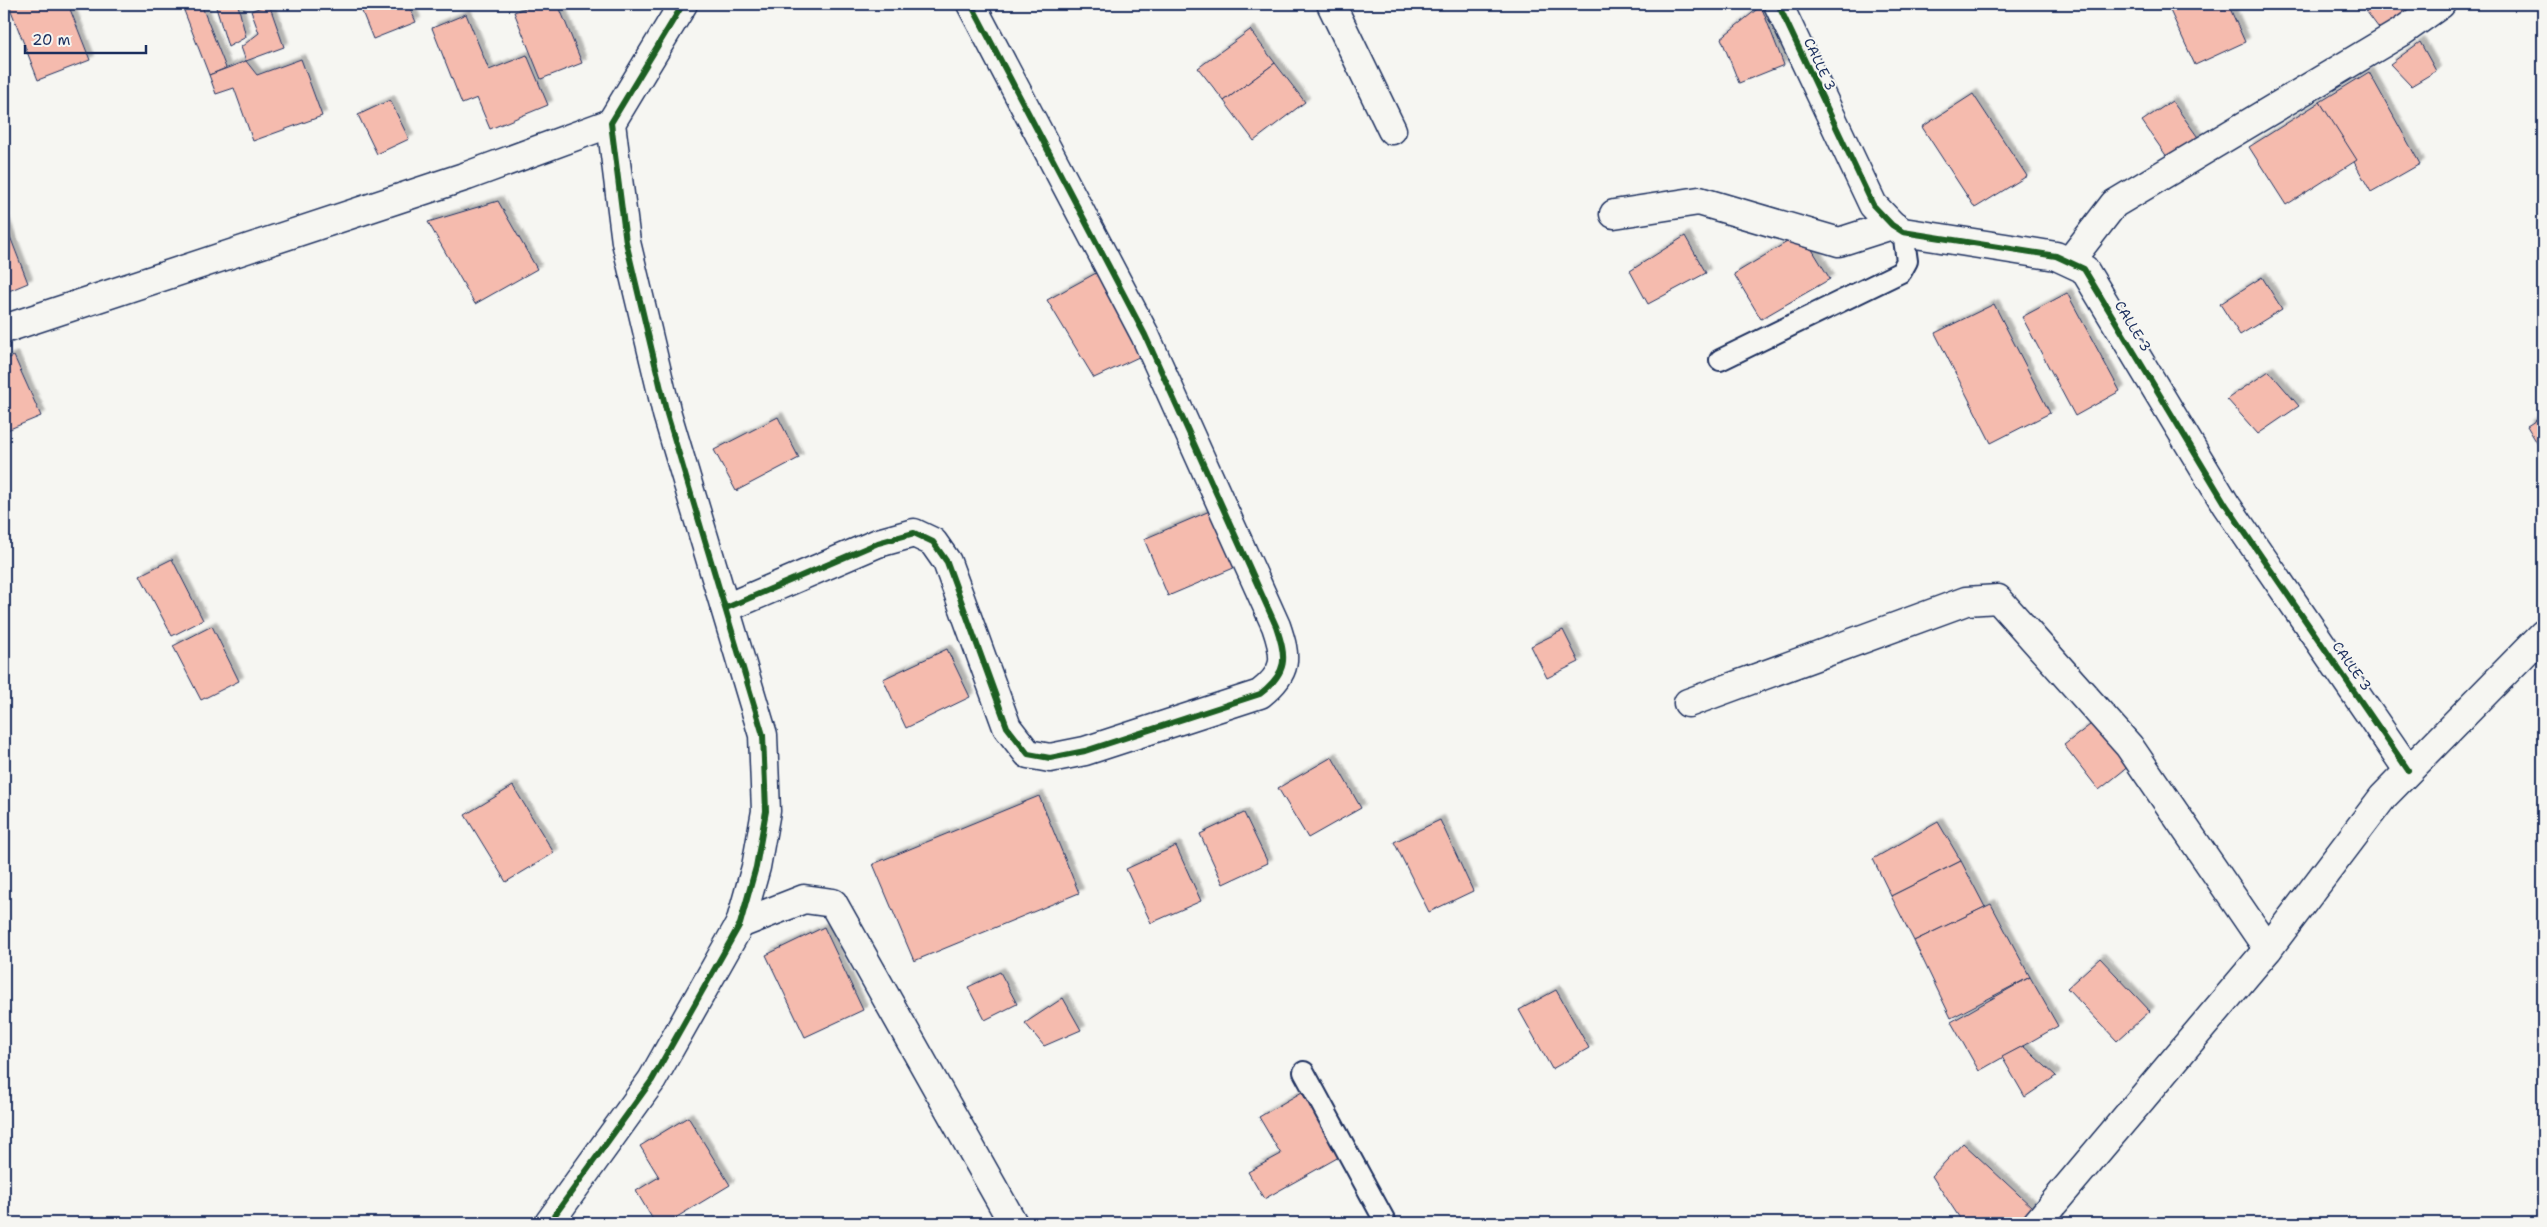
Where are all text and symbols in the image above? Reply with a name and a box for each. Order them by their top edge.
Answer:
scale bar [25,22,146,54]
text: 20 m [32,30,71,50]
street label: CALLE 3 [1800,35,1840,93]
street label: CALLE 3 [2111,297,2155,355]
street label: CALLE 3 [2329,638,2375,694]

